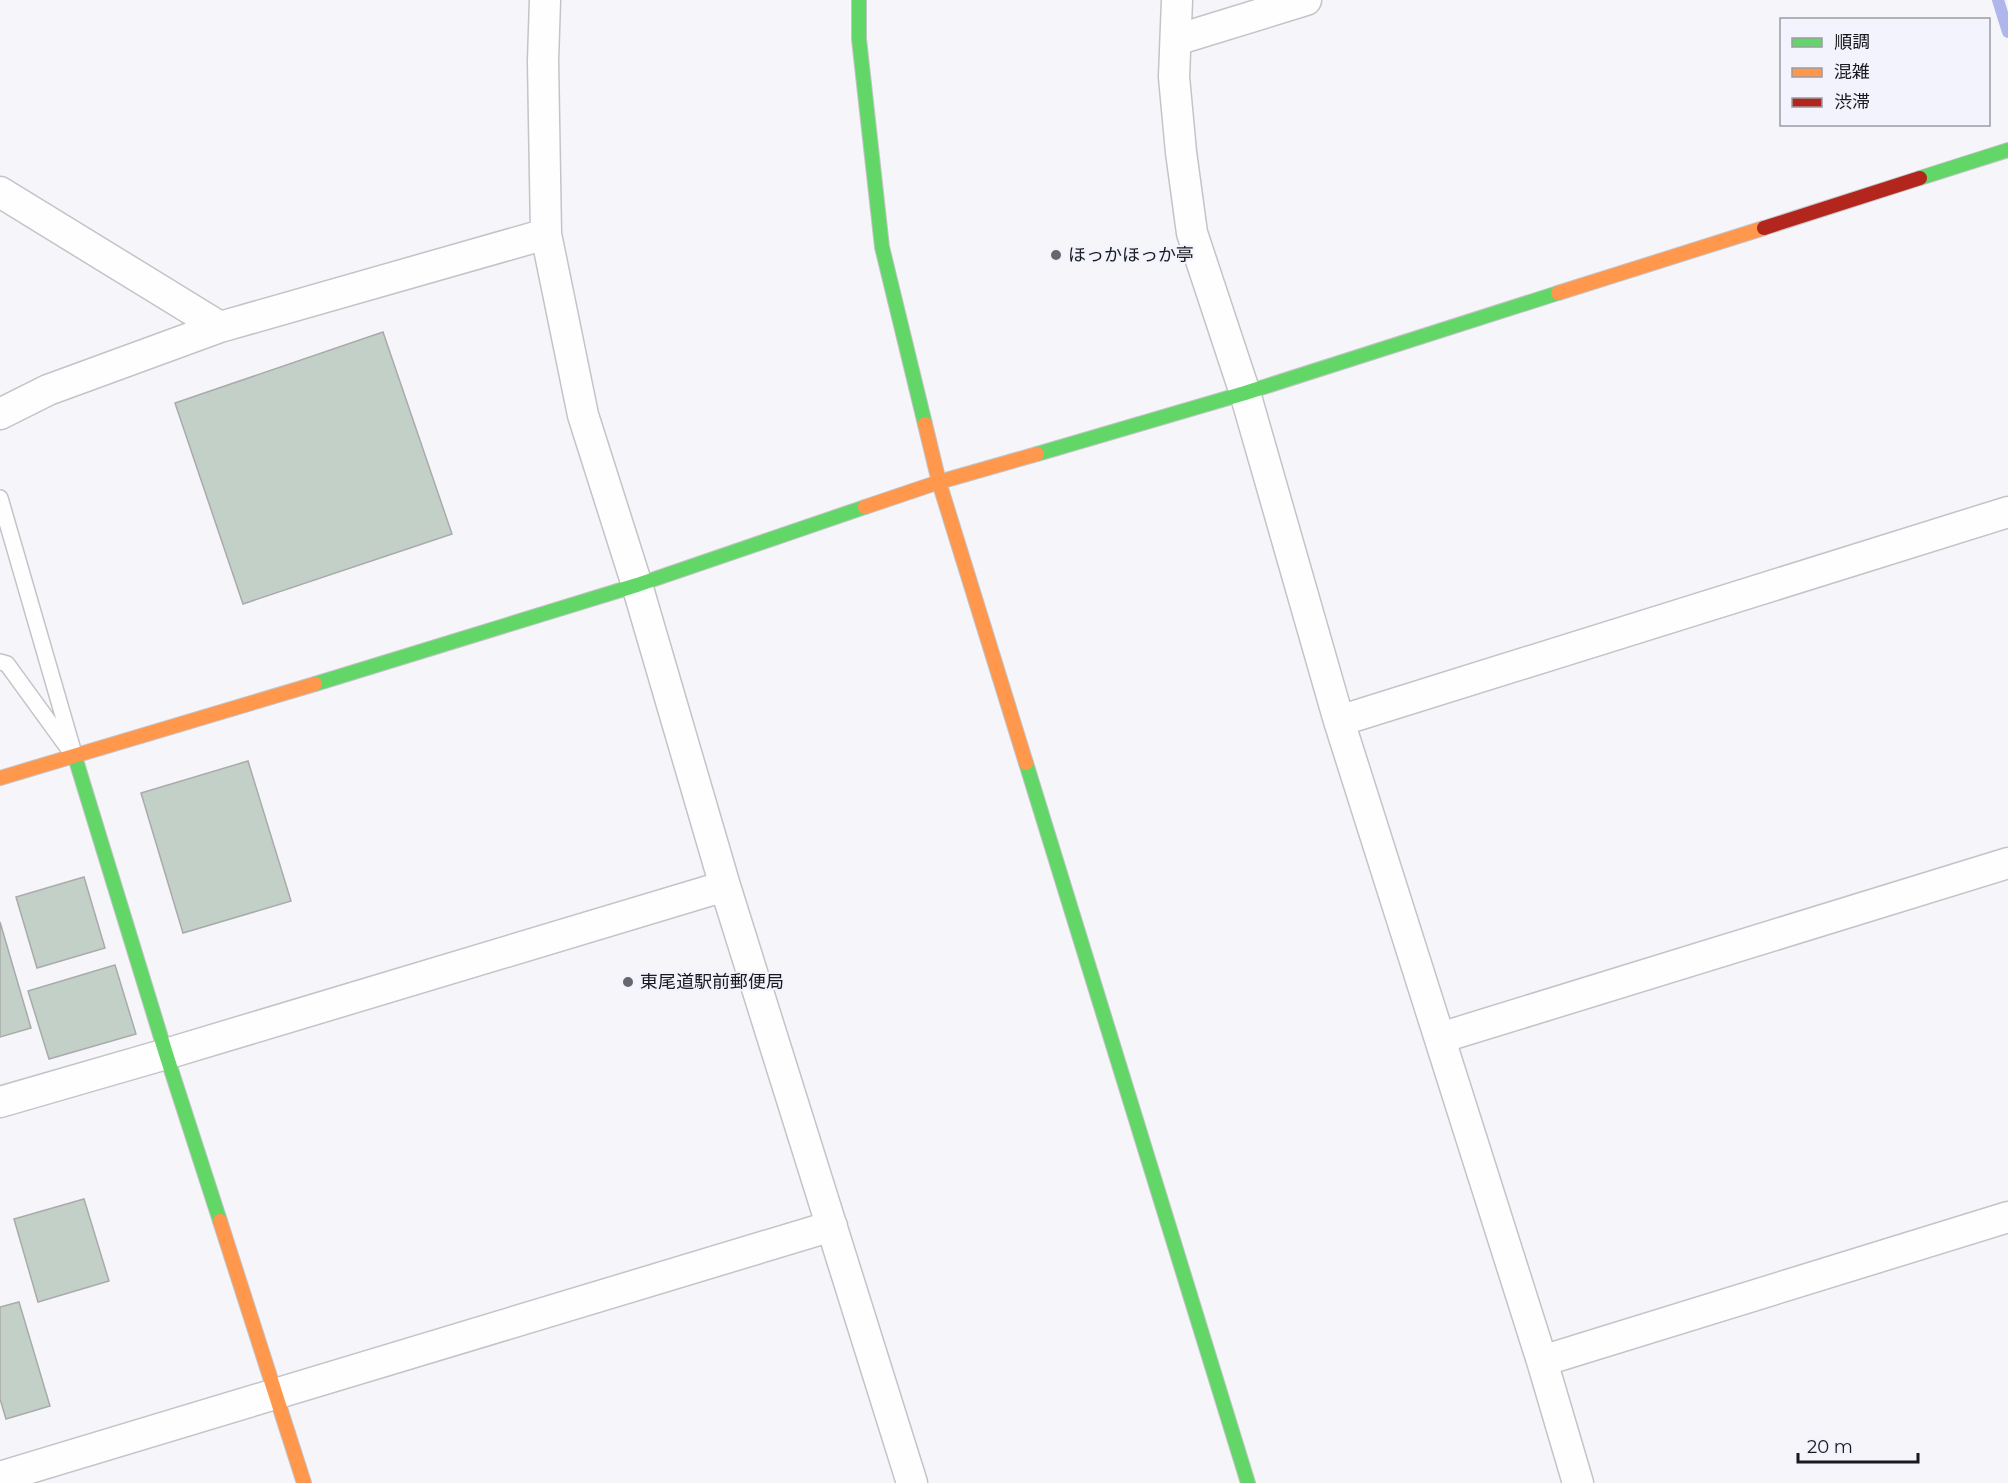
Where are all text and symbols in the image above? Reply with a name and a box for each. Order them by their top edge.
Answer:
legend [1780,18,1990,126]
text: 順調 [1834,31,1870,53]
text: 混雑 [1834,61,1870,83]
text: 渋滞 [1834,91,1870,113]
place label: ほっかほっか亭 [1068,244,1194,266]
marker: ほっかほっか亭 [1049,248,1063,262]
place label: 東尾道駅前郵便局 [640,971,784,993]
marker: 東尾道駅前郵便局 [621,975,635,989]
scale bar [1798,1426,1918,1464]
text: 20 m [1807,1436,1853,1458]

